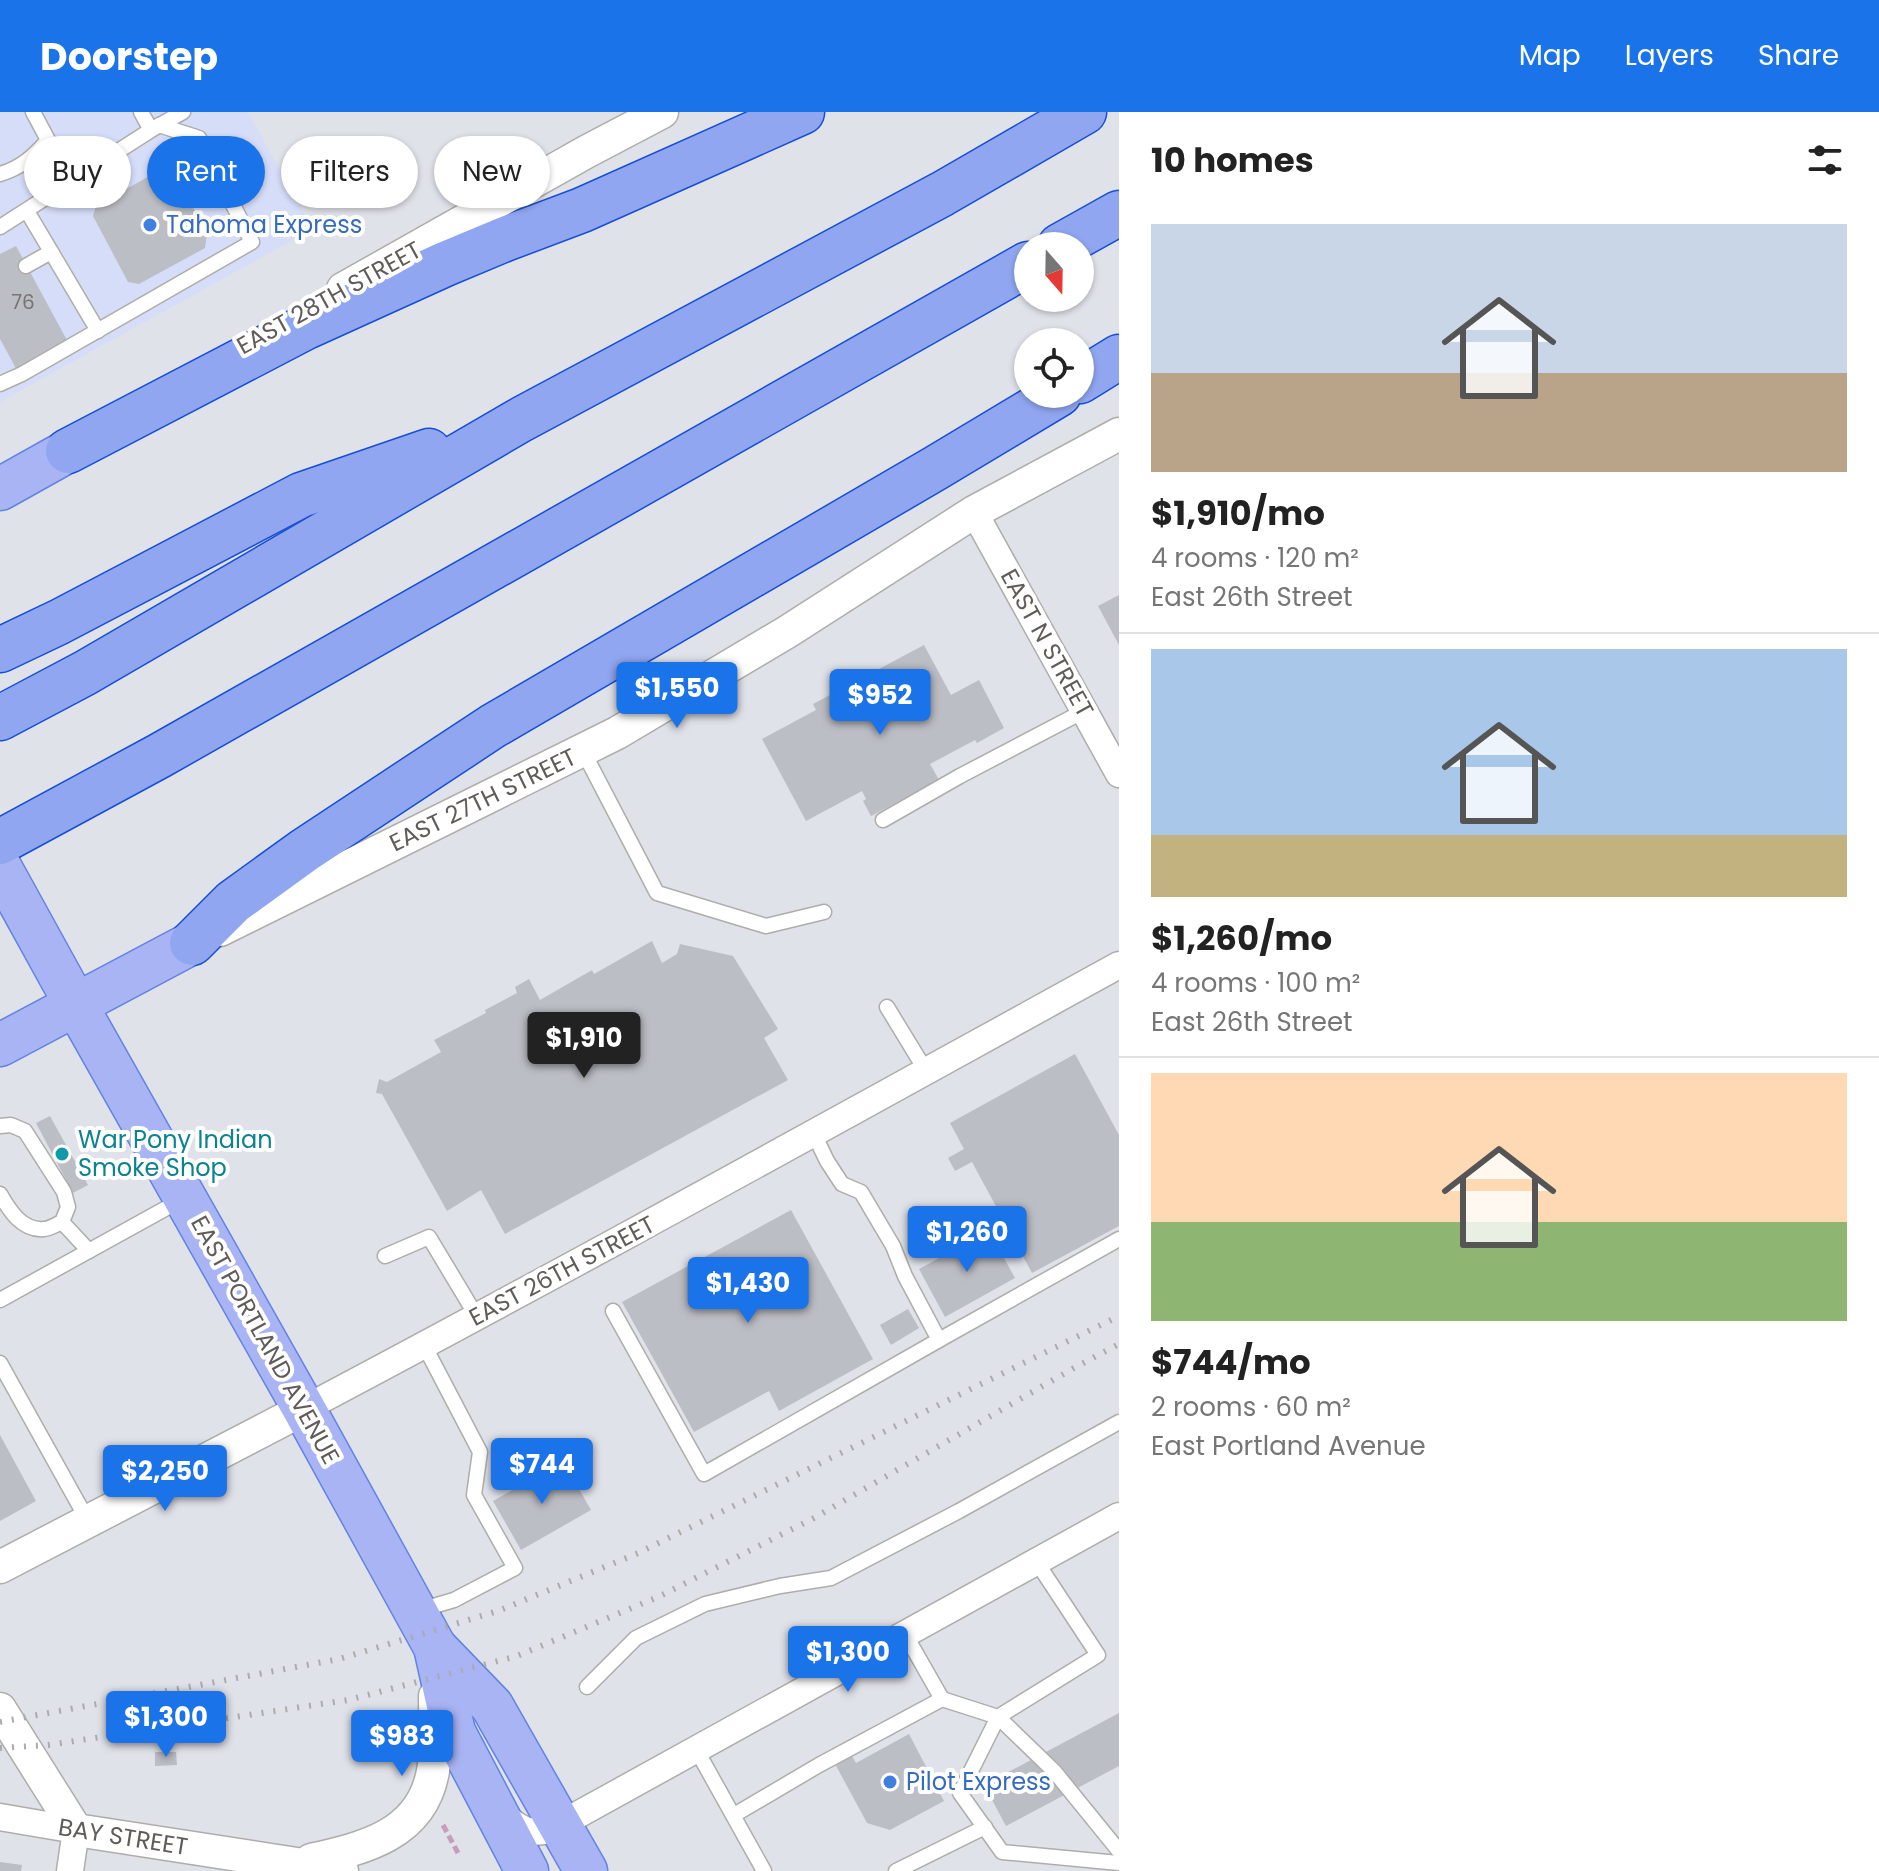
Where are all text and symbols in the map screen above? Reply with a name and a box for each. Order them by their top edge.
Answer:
text: Doorstep [40,30,218,83]
text: Map [1519,36,1581,75]
text: Layers [1625,36,1714,75]
text: Share [1758,36,1839,75]
chip: Buy [24,136,131,208]
chip: Rent [147,136,265,208]
chip: Filters [281,136,418,208]
chip: New [434,136,550,208]
text: 10 homes [1151,136,1314,184]
icon: filters [1803,138,1847,182]
place label: Tahoma Express [166,208,362,241]
marker: Tahoma Express [141,216,159,234]
north arrow [1014,232,1094,312]
map controls [1014,232,1094,408]
street label: EAST 28TH STREET [231,233,427,362]
icon: home [1427,276,1571,420]
house number: 76 [11,288,35,316]
button: locate [1014,328,1094,408]
text: $1,910/mo [1151,489,1325,537]
text: 4 rooms · 120 m² [1151,540,1359,576]
street label: EAST N STREET [993,563,1102,723]
text: East 26th Street [1151,579,1353,615]
pin: $1,550 [612,662,742,730]
pin: $952 [833,669,927,737]
text: $1,550 [634,670,720,706]
text: $952 [848,677,912,713]
icon: home [1427,701,1571,845]
street label: EAST 27TH STREET [384,740,582,859]
text: $1,260/mo [1151,914,1332,962]
text: 4 rooms · 100 m² [1151,965,1360,1001]
text: East 26th Street [1151,1004,1353,1040]
pin: $1,910 [519,1012,649,1080]
text: $1,910 [545,1020,623,1056]
place label: War Pony Indian Smoke Shop [78,1123,273,1184]
icon: home [1427,1125,1571,1269]
marker: War Pony Indian Smoke Shop [53,1145,71,1163]
pin: $1,260 [902,1206,1032,1274]
street label: EAST 26TH STREET [463,1208,661,1334]
street label: EAST PORTLAND AVENUE [183,1210,348,1470]
text: $1,260 [926,1214,1008,1250]
pin: $1,430 [683,1257,813,1325]
text: $1,430 [706,1265,790,1301]
text: $744/mo [1151,1338,1311,1386]
text: 2 rooms · 60 m² [1151,1389,1351,1425]
text: East Portland Avenue [1151,1428,1426,1464]
pin: $744 [495,1438,589,1506]
pin: $2,250 [100,1445,230,1513]
text: $744 [509,1446,575,1482]
text: $2,250 [121,1453,209,1489]
pin: $1,300 [783,1626,913,1694]
text: $1,300 [806,1634,890,1670]
pin: $1,300 [101,1691,231,1759]
text: $1,300 [124,1699,208,1735]
pin: $983 [355,1710,449,1778]
text: $983 [369,1718,435,1754]
place label: Pilot Express [906,1765,1051,1798]
marker: Pilot Express [881,1773,899,1791]
street label: BAY STREET [56,1810,190,1863]

